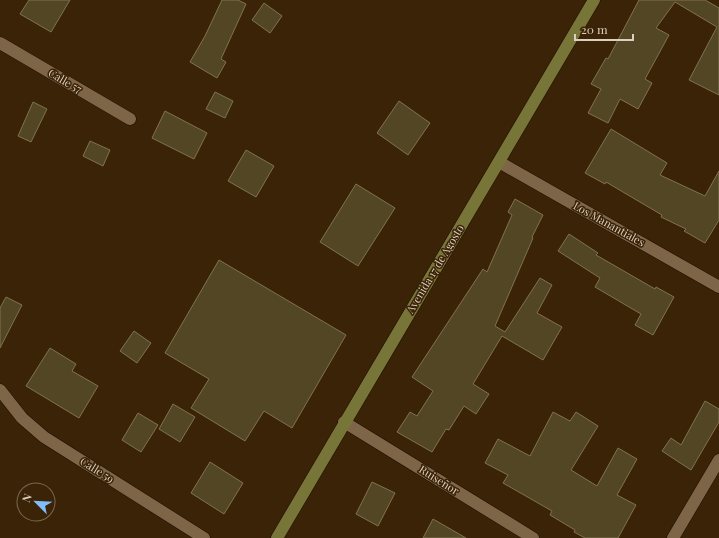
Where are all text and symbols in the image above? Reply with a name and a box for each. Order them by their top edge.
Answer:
scale bar [575,16,633,42]
text: 20 m [581,21,608,37]
street label: Calle 57 [46,65,85,96]
street label: Los Manantiales [571,198,648,250]
street label: Avenida 17 de Agosto [402,222,467,317]
street label: Calle 59 [77,453,118,486]
street label: Ruiseñor [416,461,462,498]
north arrow [16,482,56,522]
text: N [18,491,35,504]

